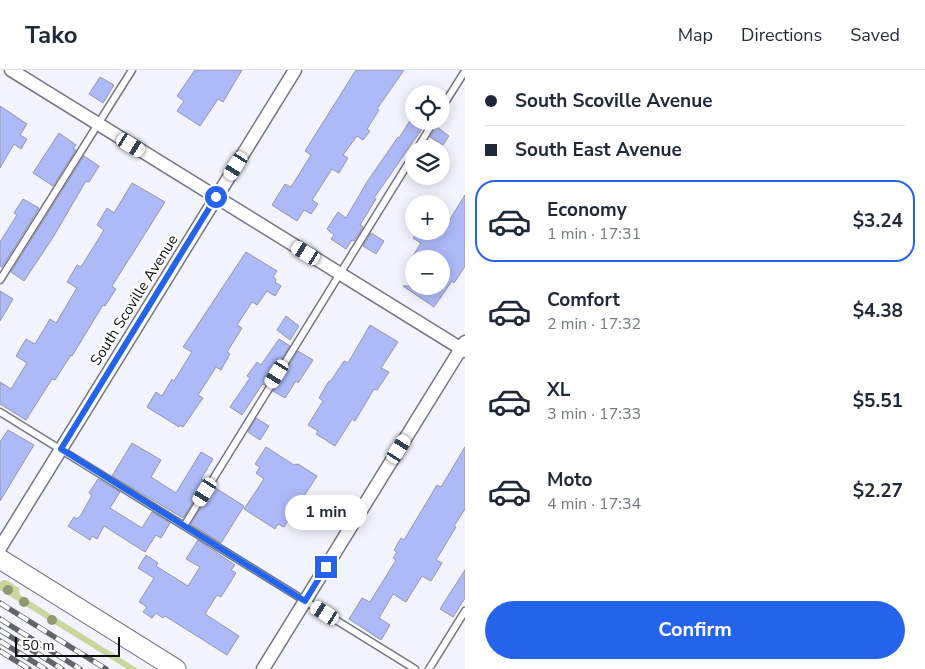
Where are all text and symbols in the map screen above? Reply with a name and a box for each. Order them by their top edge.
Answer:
text: Tako [25,19,78,51]
text: Map [678,23,713,47]
text: Directions [741,23,822,47]
text: Saved [850,23,900,47]
map controls [405,85,450,295]
button: locate [405,85,450,130]
text: South Scoville Avenue [515,88,712,114]
car [114,131,147,159]
text: South East Avenue [515,137,682,163]
button: layers [405,140,450,185]
car [221,149,250,183]
route start [205,186,227,208]
button: + [405,195,450,240]
text: Economy [547,197,627,223]
icon: car [487,199,532,244]
text: $3.24 [853,208,903,234]
text: 1 min · 17:31 [547,223,641,245]
street label: South Scoville Avenue [86,231,182,369]
car [289,239,322,267]
button: − [405,250,450,295]
text: Comfort [547,287,620,313]
icon: car [487,289,532,334]
text: $4.38 [853,298,903,324]
text: 2 min · 17:32 [547,313,641,335]
car [262,357,291,391]
text: XL [547,377,570,403]
icon: car [487,379,532,424]
text: $5.51 [853,388,903,414]
text: 3 min · 17:33 [547,403,641,425]
car [384,432,413,466]
text: Moto [547,467,593,493]
icon: car [487,469,532,514]
car [190,475,219,509]
text: $2.27 [853,478,903,504]
text: 4 min · 17:34 [547,493,641,515]
callout: 1 min [285,494,367,530]
text: 1 min [305,501,347,523]
route end [315,556,337,578]
car [308,599,341,627]
button: Confirm [485,601,905,659]
scale bar [15,634,120,657]
text: 50 m [22,636,54,655]

